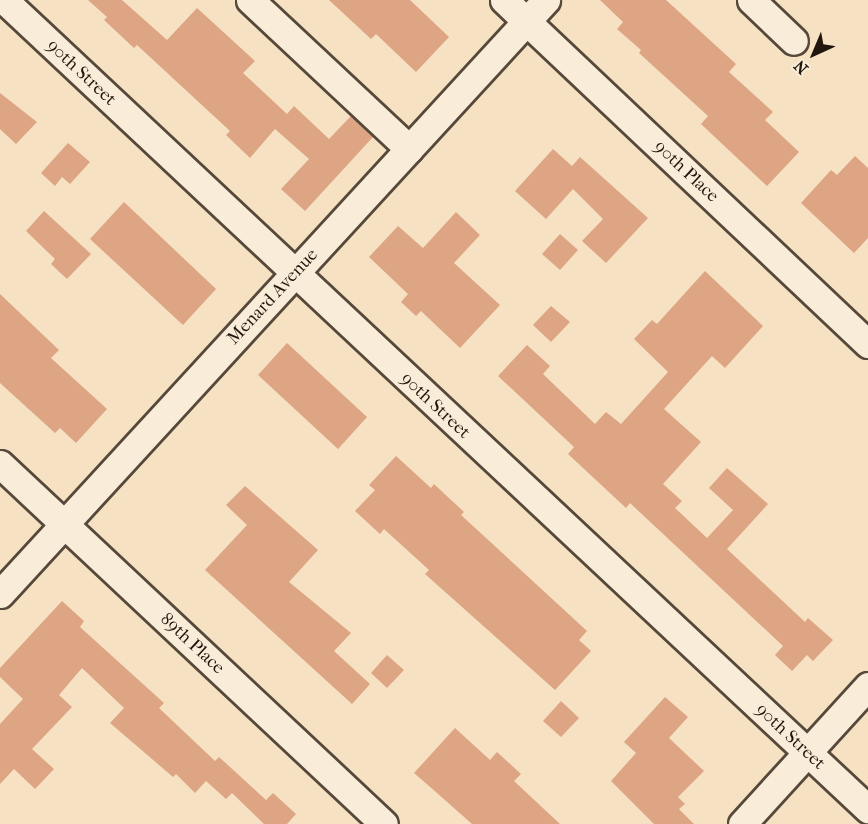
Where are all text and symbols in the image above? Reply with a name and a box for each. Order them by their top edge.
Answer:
north arrow [784,24,844,84]
street label: 90th Street [42,35,120,111]
text: N [790,56,812,78]
street label: 90th Place [649,137,723,207]
street label: Menard Avenue [223,245,323,349]
street label: 90th Street [396,368,474,444]
street label: 89th Place [155,609,229,679]
street label: 90th Street [751,699,829,775]

